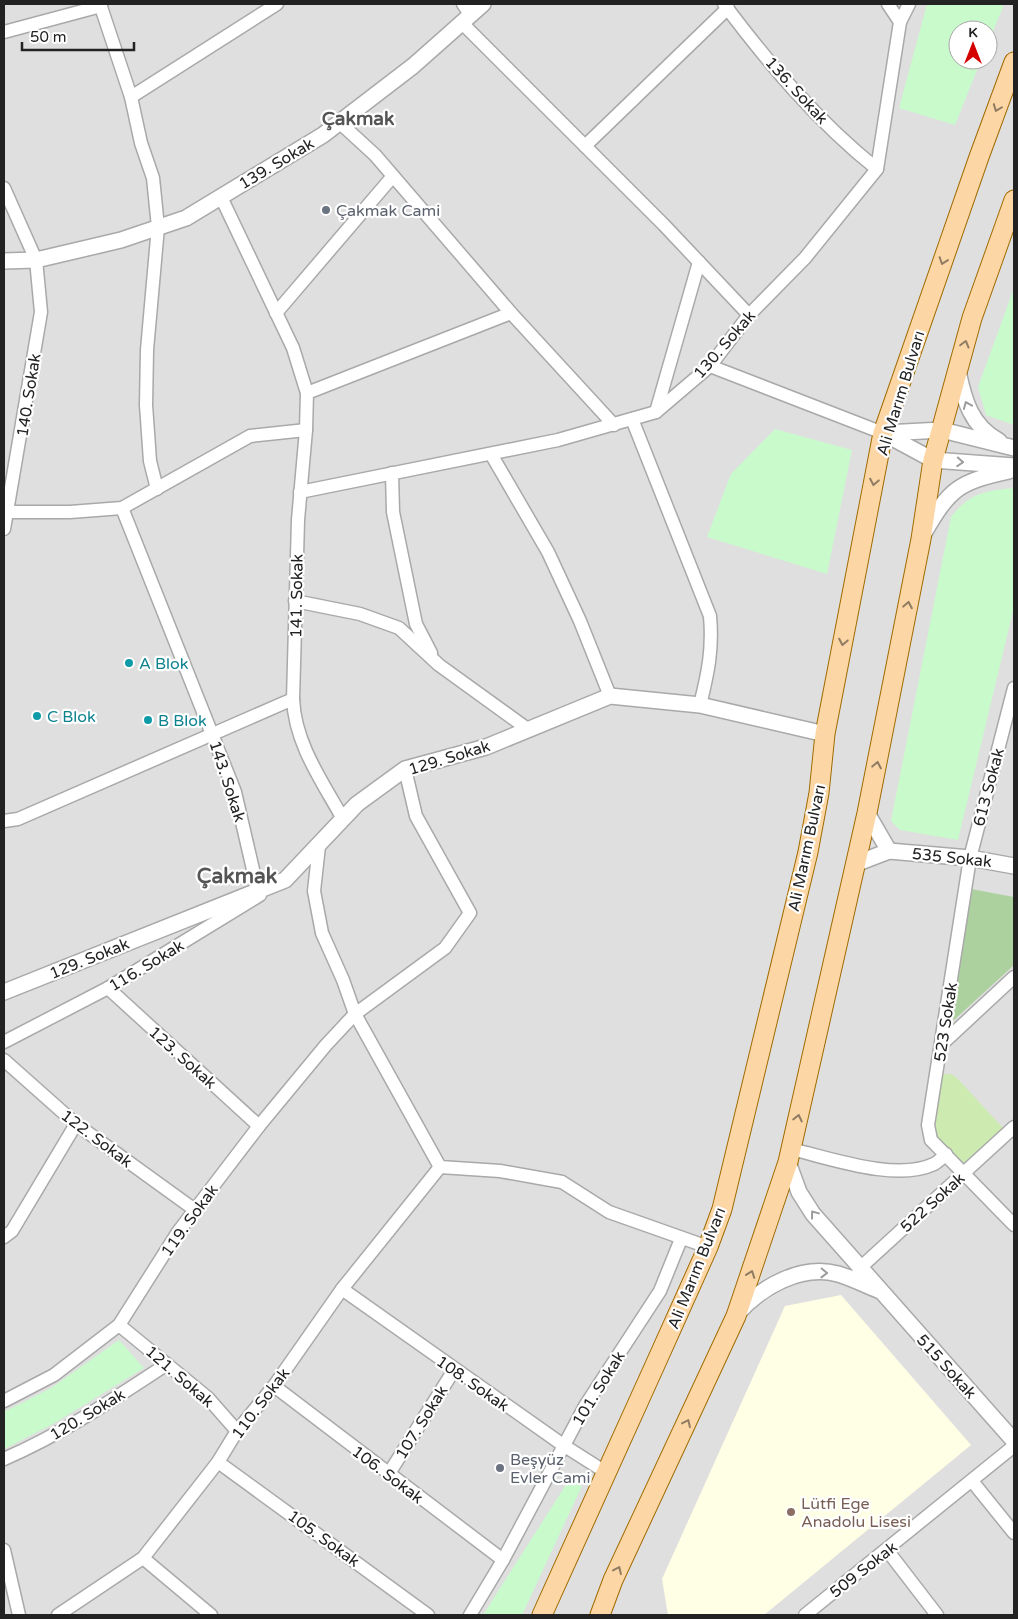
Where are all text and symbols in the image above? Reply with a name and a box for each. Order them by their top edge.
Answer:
scale bar [22,20,135,52]
north arrow [948,20,998,70]
text: K [968,24,978,41]
text: 50 m [30,28,67,46]
street label: 136. Sokak [761,53,832,129]
one-way arrow [993,103,1003,111]
district label: Çakmak [322,108,395,131]
street label: 139. Sokak [235,133,318,194]
place label: Çakmak Cami [336,201,440,221]
marker: Çakmak Cami [320,204,332,216]
one-way arrow [939,256,949,265]
street label: 130. Sokak [690,306,760,383]
street label: Ali Marım Bulvarı [872,328,929,458]
one-way arrow [959,340,970,349]
street label: 140. Sokak [13,352,46,438]
one-way arrow [963,401,973,410]
one-way arrow [957,456,965,467]
one-way arrow [869,478,880,487]
street label: 141. Sokak [286,553,308,638]
one-way arrow [902,601,913,610]
one-way arrow [839,638,849,646]
place label: A Blok [139,654,189,674]
marker: A Blok [123,657,135,669]
place label: C Blok [47,707,96,727]
marker: C Blok [31,710,43,722]
place label: B Blok [158,711,207,731]
marker: B Blok [142,714,154,726]
street label: 129. Sokak [406,736,493,780]
street label: 143. Sokak [205,738,250,825]
street label: 613 Sokak [969,746,1009,829]
one-way arrow [871,760,881,769]
street label: Ali Marım Bulvarı [784,783,830,914]
street label: 535 Sokak [911,844,993,872]
district label: Çakmak [197,864,278,889]
street label: 129. Sokak [47,934,132,984]
street label: 116. Sokak [105,935,188,996]
street label: 523 Sokak [930,981,962,1063]
street label: 123. Sokak [144,1022,221,1094]
street label: 122. Sokak [57,1105,136,1172]
one-way arrow [792,1114,803,1123]
street label: 522 Sokak [896,1168,969,1237]
street label: 119. Sokak [157,1180,223,1261]
street label: Ali Marım Bulvarı [663,1205,730,1332]
one-way arrow [811,1211,819,1220]
one-way arrow [820,1268,828,1278]
one-way arrow [745,1270,755,1278]
street label: 515 Sokak [912,1330,981,1403]
street label: 121. Sokak [141,1342,218,1412]
street label: 101. Sokak [568,1347,630,1430]
street label: 108. Sokak [432,1351,513,1416]
street label: 110. Sokak [227,1364,294,1443]
street label: 107. Sokak [391,1382,453,1463]
street label: 120. Sokak [46,1384,129,1445]
one-way arrow [681,1419,692,1428]
street label: 106. Sokak [348,1441,427,1508]
place label: Beşyüz Evler Cami [510,1450,591,1488]
marker: Beşyüz Evler Cami [494,1462,506,1474]
place label: Lütfi Ege Anadolu Lisesi [801,1494,911,1532]
street label: 105. Sokak [283,1506,364,1572]
marker: Lütfi Ege Anadolu Lisesi [785,1506,797,1518]
street label: 509 Sokak [826,1537,902,1602]
one-way arrow [612,1566,622,1575]

